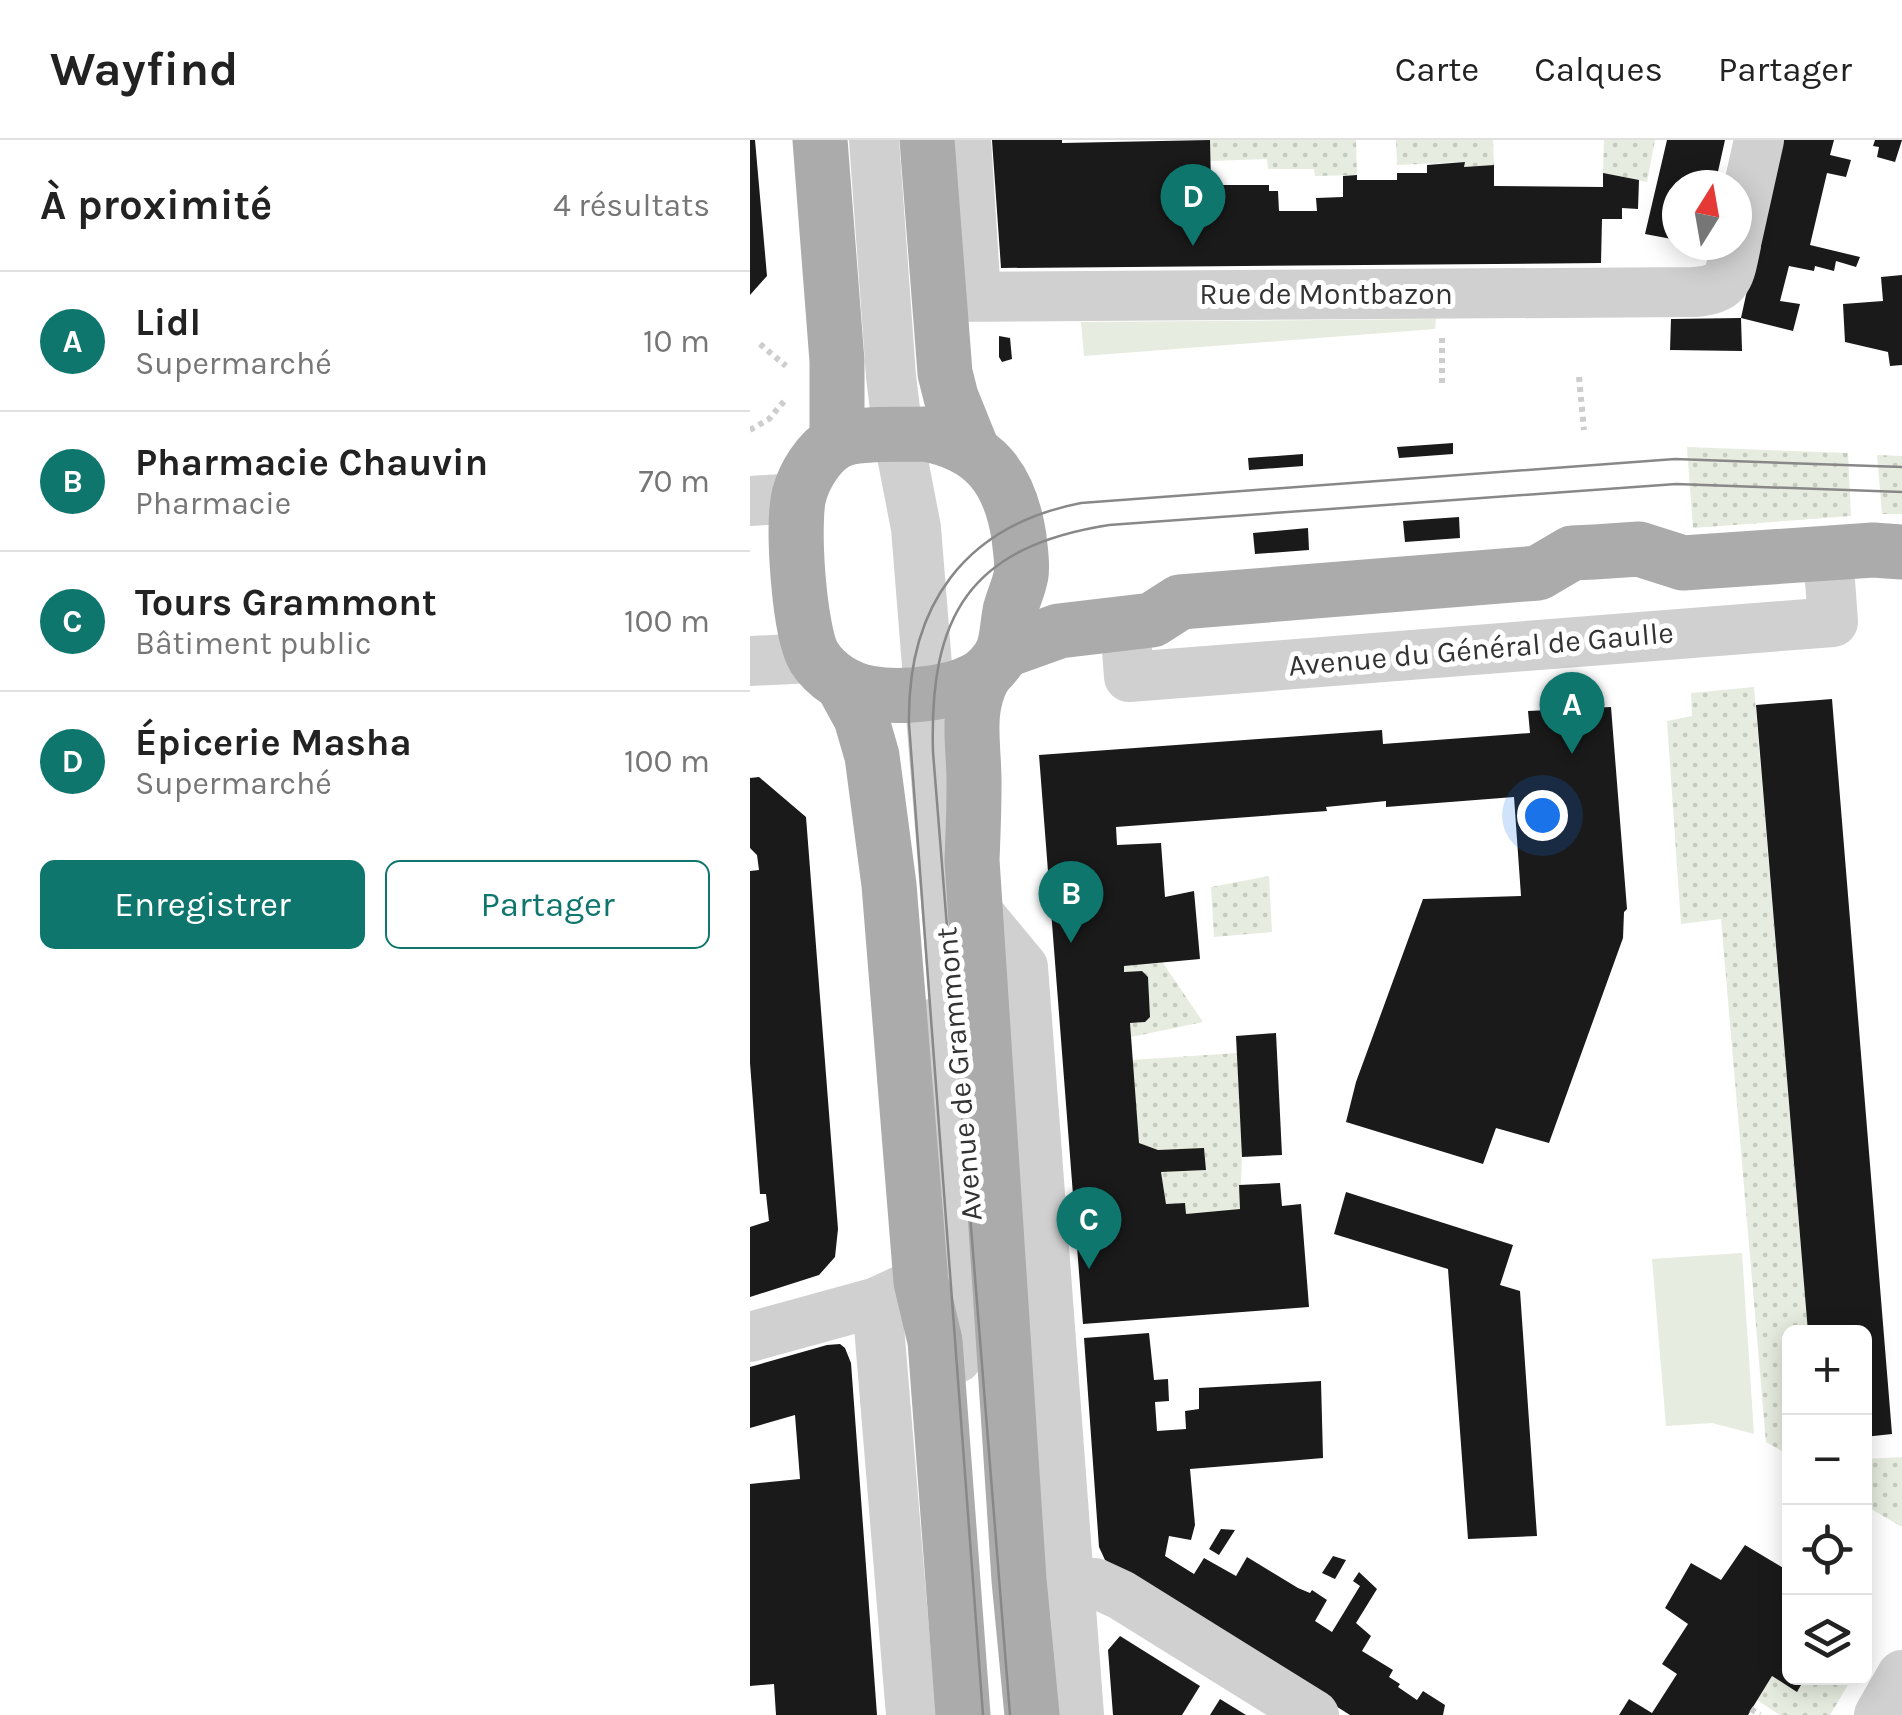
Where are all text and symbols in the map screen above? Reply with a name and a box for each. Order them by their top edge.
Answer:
text: Wayfind [50,41,239,97]
text: Carte [1395,49,1479,90]
text: Calques [1534,49,1663,90]
text: Partager [1718,49,1852,90]
pin: D [1160,163,1226,246]
north arrow [1662,170,1752,260]
text: À proximité [40,180,272,230]
text: 4 résultats [553,187,710,224]
street label: Rue de Montbazon [1199,276,1453,312]
text: Lidl [135,300,201,345]
text: A [62,323,83,360]
text: 10 m [643,323,710,360]
text: Supermarché [135,345,332,382]
text: Pharmacie Chauvin [135,440,488,485]
text: B [62,463,83,500]
text: 70 m [638,463,710,500]
text: Pharmacie [135,485,291,522]
text: Tours Grammont [135,580,437,625]
text: C [62,603,83,640]
text: 100 m [624,603,710,640]
street label: Avenue du Général de Gaulle [1287,614,1675,684]
text: Bâtiment public [135,625,371,662]
pin: A [1540,672,1604,754]
text: Épicerie Masha [135,720,412,765]
text: D [62,743,83,780]
text: 100 m [624,743,710,780]
text: Supermarché [135,765,332,802]
your location [1517,790,1568,841]
button: Enregistrer [40,860,365,949]
button: Partager [385,860,710,949]
pin: B [1038,860,1104,943]
street label: Avenue de Grammont [928,926,990,1222]
pin: C [1056,1186,1122,1269]
map controls [1782,1325,1872,1685]
button: + [1782,1325,1872,1415]
button: − [1782,1415,1872,1505]
button: locate [1782,1505,1872,1595]
button: layers [1782,1595,1872,1685]

